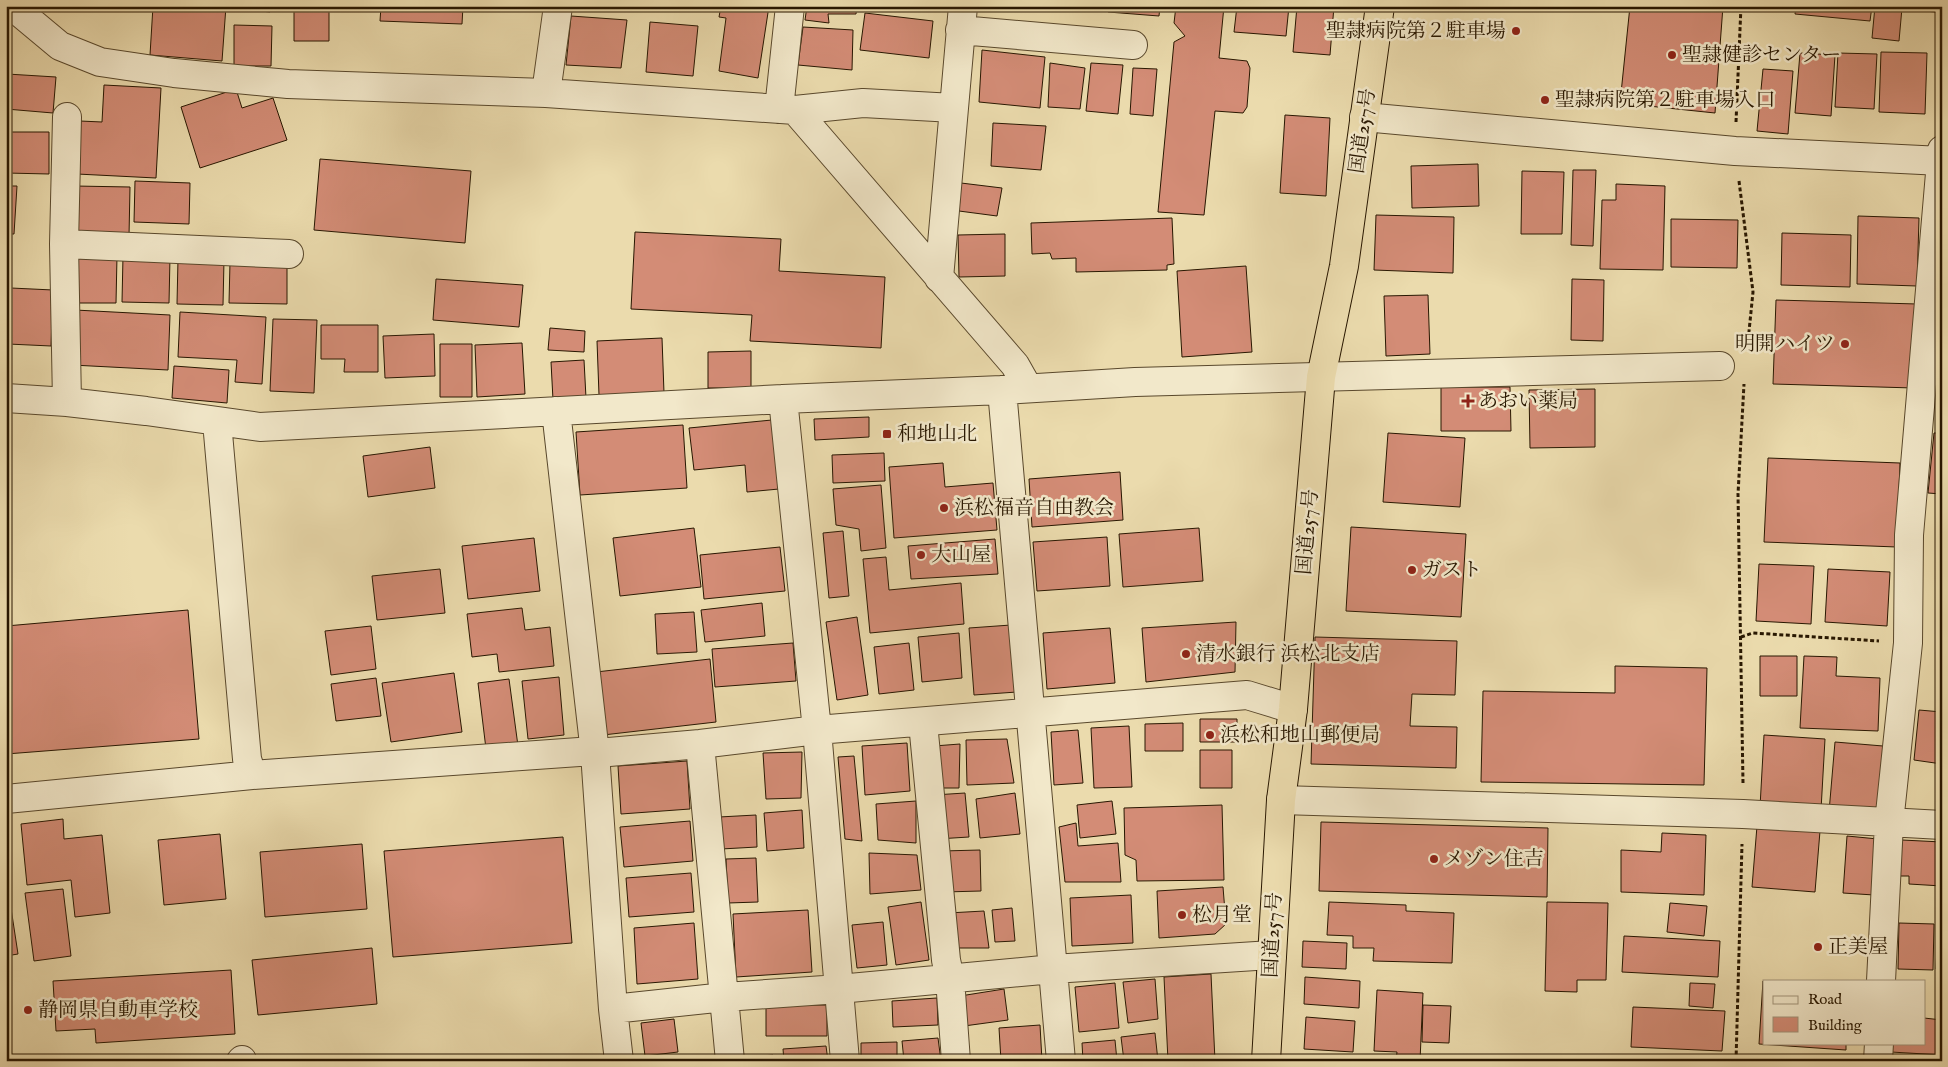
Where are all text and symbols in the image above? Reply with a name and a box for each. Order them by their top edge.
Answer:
place label: 聖隷病院第２駐車場 [1326,19,1506,44]
marker: 聖隷病院第２駐車場 [1510,25,1522,37]
place label: 聖隷健診センター [1682,43,1841,68]
marker: 聖隷健診センター [1666,49,1678,61]
street label: 国道257号 [1345,87,1381,175]
place label: 聖隷病院第２駐車場入口 [1555,88,1775,113]
marker: 聖隷病院第２駐車場入口 [1539,94,1551,106]
place label: 明開ハイツ [1735,332,1835,357]
marker: 明開ハイツ [1839,338,1851,350]
place label: あおい薬局 [1478,389,1578,414]
marker: あおい薬局 [1462,395,1474,407]
place label: 和地山北 [897,422,977,447]
marker: 和地山北 [881,428,893,440]
street label: 国道257号 [1292,488,1324,576]
place label: 浜松福音自由教会 [954,496,1114,521]
marker: 浜松福音自由教会 [938,502,950,514]
place label: 大山屋 [931,543,991,568]
marker: 大山屋 [915,549,927,561]
place label: ガスト [1422,558,1482,583]
marker: ガスト [1406,564,1418,576]
place label: 清水銀行 浜松北支店 [1196,642,1380,667]
marker: 清水銀行 浜松北支店 [1180,648,1192,660]
place label: 浜松和地山郵便局 [1220,723,1380,748]
marker: 浜松和地山郵便局 [1204,729,1216,741]
place label: メゾン住吉 [1444,847,1543,872]
marker: メゾン住吉 [1428,853,1440,865]
street label: 国道257号 [1258,891,1288,979]
place label: 松月堂 [1192,903,1252,928]
marker: 松月堂 [1176,909,1188,921]
place label: 正美屋 [1828,935,1888,960]
marker: 正美屋 [1812,941,1824,953]
legend [1763,980,1926,1044]
text: Road [1808,990,1843,1009]
place label: 静岡県自動車学校 [38,998,198,1023]
marker: 静岡県自動車学校 [22,1004,34,1016]
text: Building [1808,1016,1863,1035]

